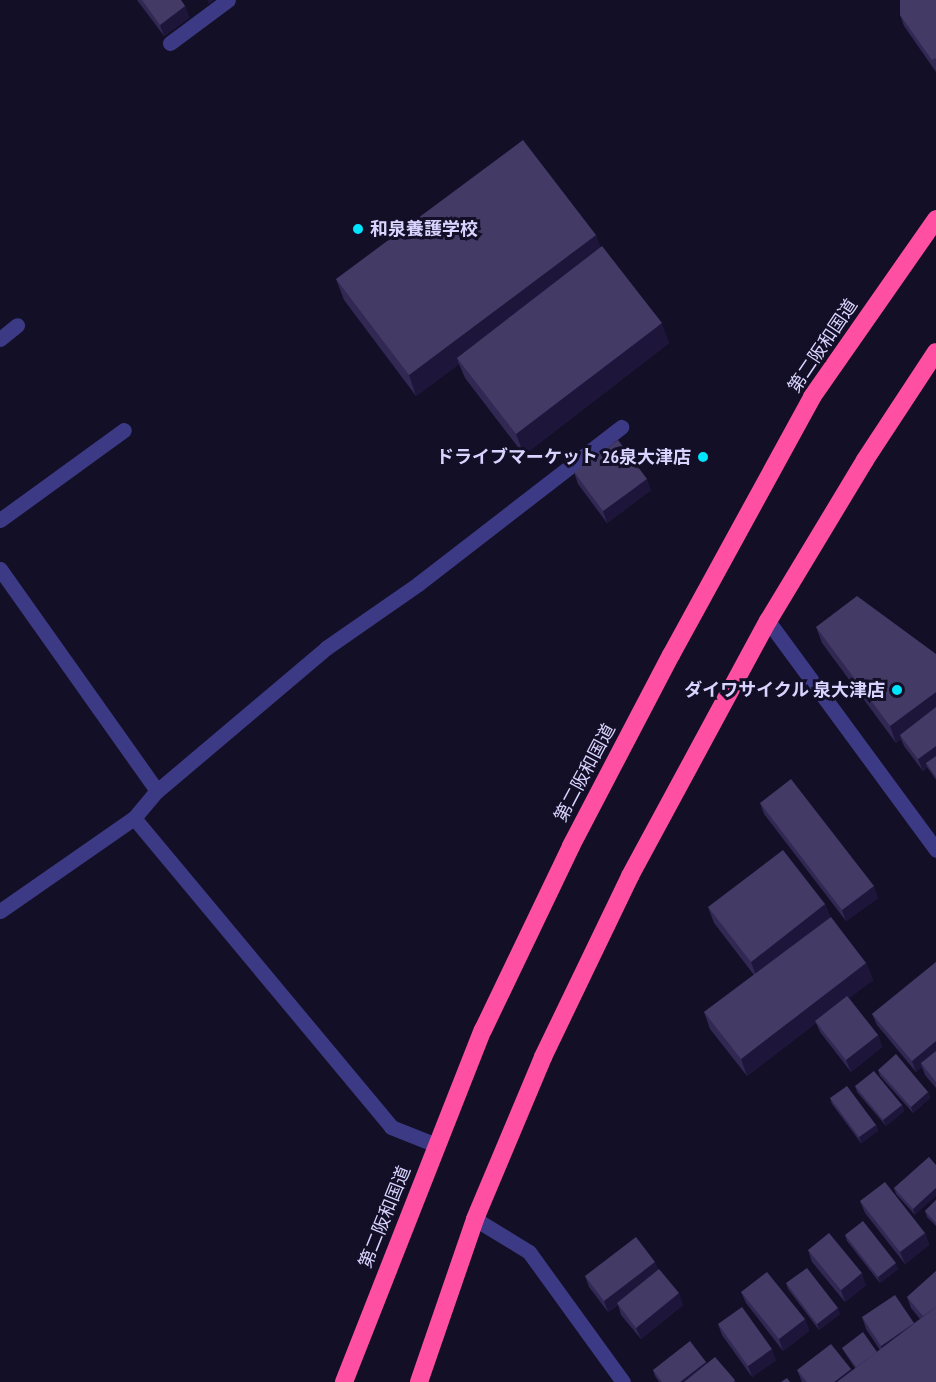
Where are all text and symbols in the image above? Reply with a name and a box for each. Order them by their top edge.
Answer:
place label: 和泉養護学校 [370,218,478,240]
marker: 和泉養護学校 [351,222,365,236]
street label: 第二阪和国道 [784,295,862,397]
place label: ドライブマーケット 26泉大津店 [436,446,691,468]
marker: ドライブマーケット 26泉大津店 [696,450,710,464]
place label: ダイワサイクル 泉大津店 [683,679,885,701]
marker: ダイワサイクル 泉大津店 [890,683,904,697]
street label: 第二阪和国道 [550,720,620,826]
street label: 第二阪和国道 [355,1163,415,1271]

